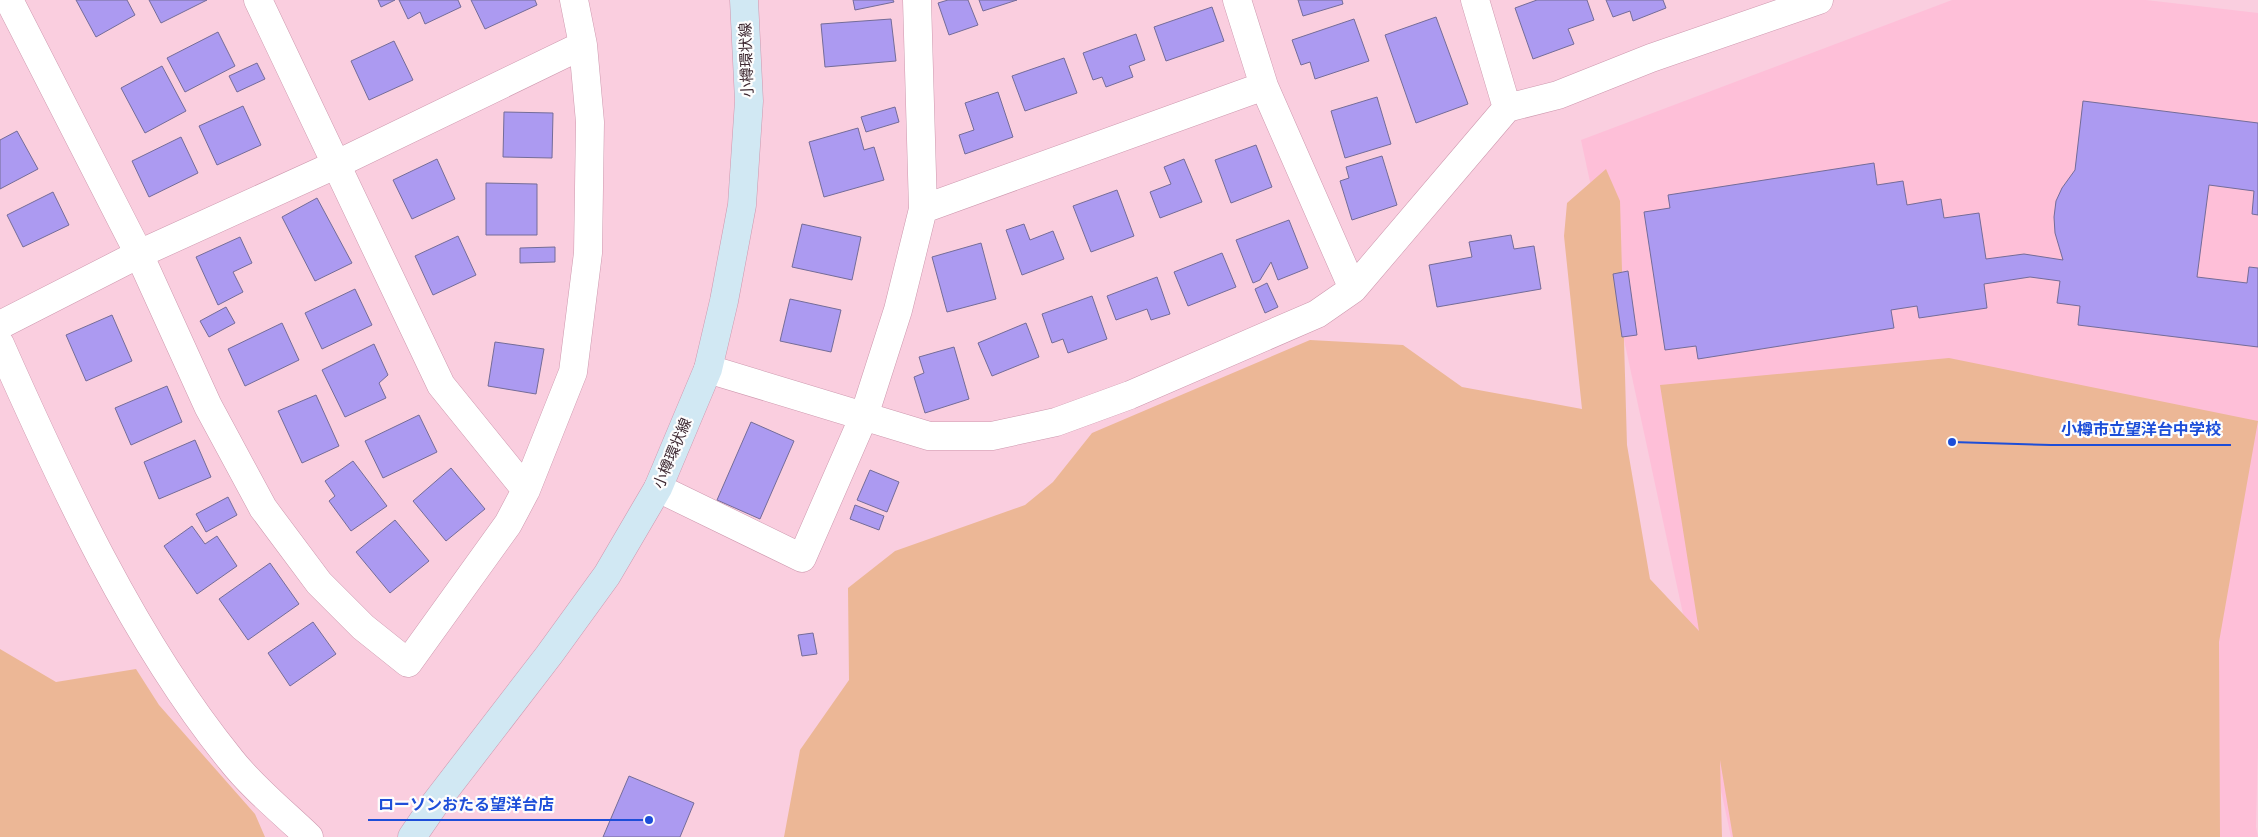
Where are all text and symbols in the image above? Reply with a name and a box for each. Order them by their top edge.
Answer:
street label: 小樽環状線 [735,22,757,98]
callout: 小樽市立望洋台中学校 [2051,414,2231,445]
street label: 小樽環状線 [649,415,695,491]
text: 小樽市立望洋台中学校 [2061,419,2221,439]
callout: ローソンおたる望洋台店 [368,789,564,820]
text: ローソンおたる望洋台店 [378,794,554,814]

